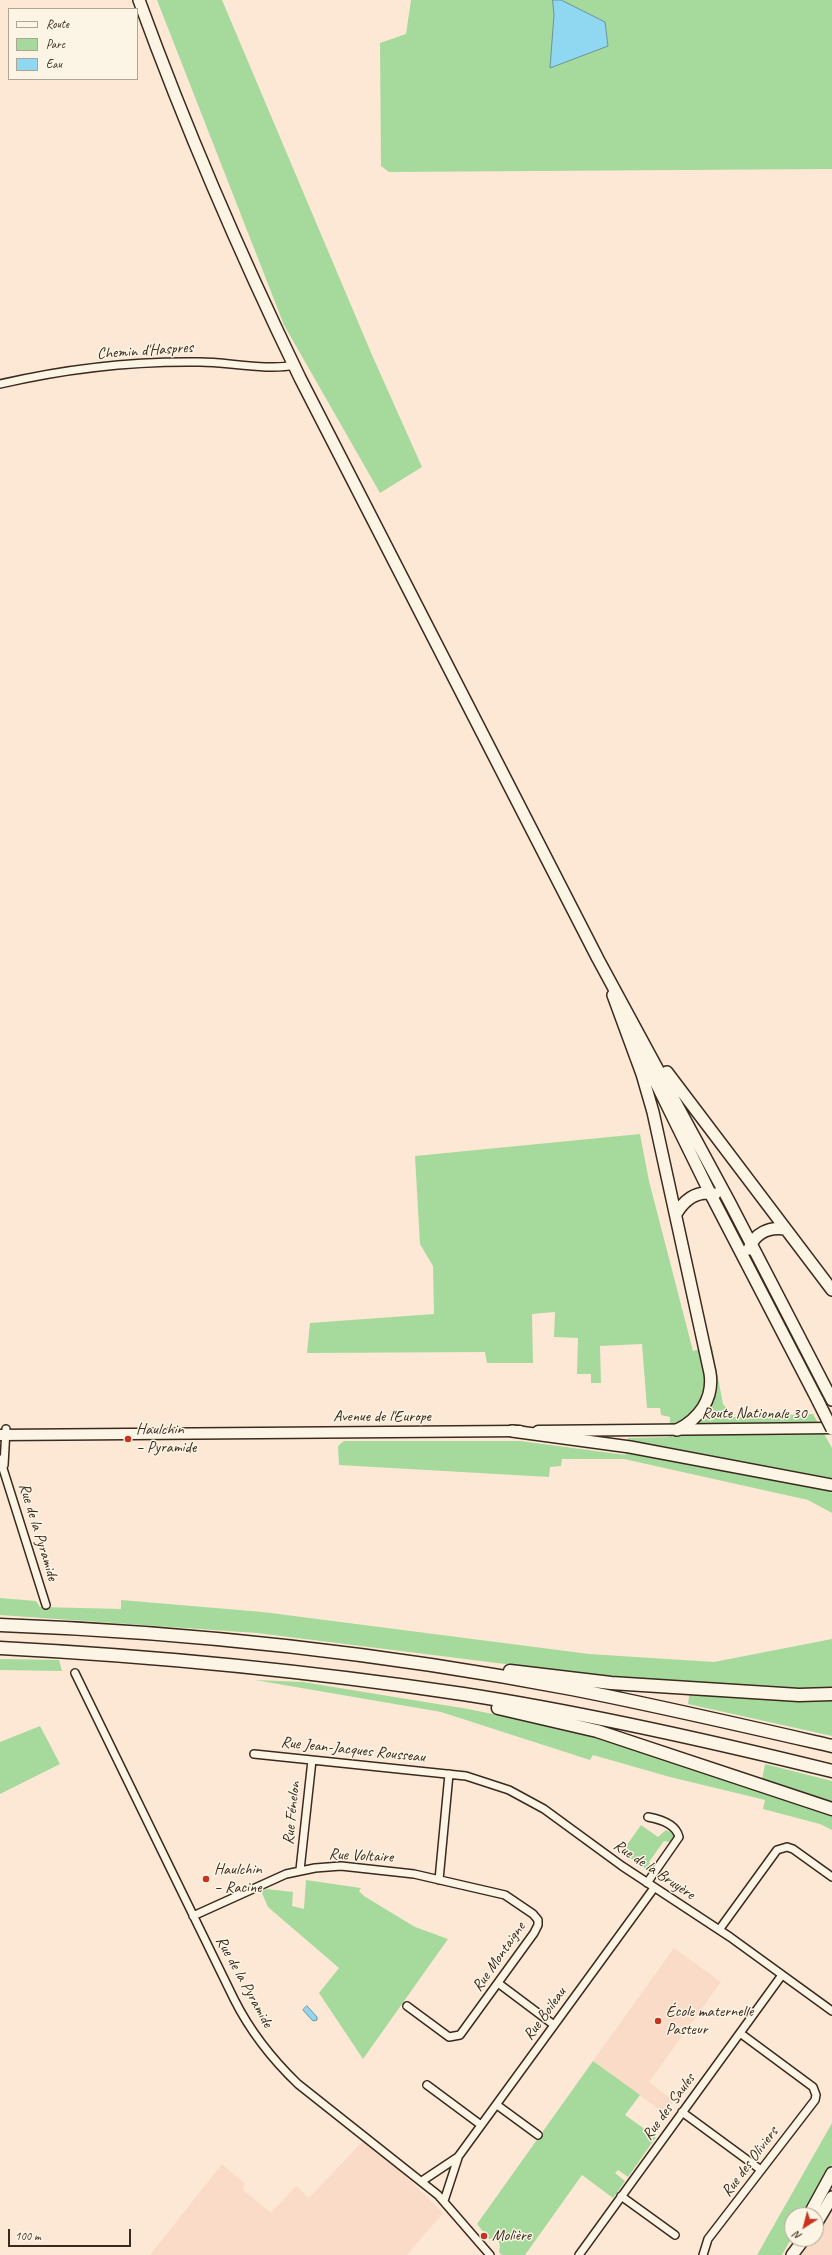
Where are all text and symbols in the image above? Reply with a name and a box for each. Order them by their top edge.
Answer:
legend [8,8,138,80]
text: Route [46,16,69,32]
text: Parc [46,36,65,52]
text: Eau [46,56,62,72]
street label: Chemin d'Haspres [96,338,194,364]
street label: Route Nationale 30 [701,1404,807,1424]
street label: Avenue de l'Europe [333,1407,431,1427]
place label: Haulchin – Pyramide [136,1420,196,1458]
marker: Haulchin – Pyramide [123,1434,133,1444]
street label: Rue de la Pyramide [14,1481,62,1583]
street label: Rue Jean-Jacques Rousseau [280,1733,426,1767]
street label: Rue Fénelon [279,1780,305,1846]
street label: Rue de la Bruyère [610,1836,698,1904]
street label: Rue Voltaire [328,1845,394,1867]
place label: Haulchin – Racine [214,1860,262,1898]
marker: Haulchin – Racine [201,1874,211,1884]
street label: Rue Montaigne [468,1919,530,1995]
street label: Rue de la Pyramide [211,1933,277,2031]
street label: Rue Boileau [519,1984,571,2044]
place label: École maternelle Pasteur [666,2002,753,2040]
marker: École maternelle Pasteur [653,2016,663,2026]
street label: Rue des Saules [638,2070,700,2144]
street label: Rue des Oliviers [717,2123,783,2201]
north arrow [784,2207,824,2247]
scale bar [10,2221,133,2247]
place label: Molière [492,2226,531,2246]
text: 100 m [15,2228,41,2244]
text: N [791,2228,804,2244]
marker: Molière [479,2231,489,2241]

